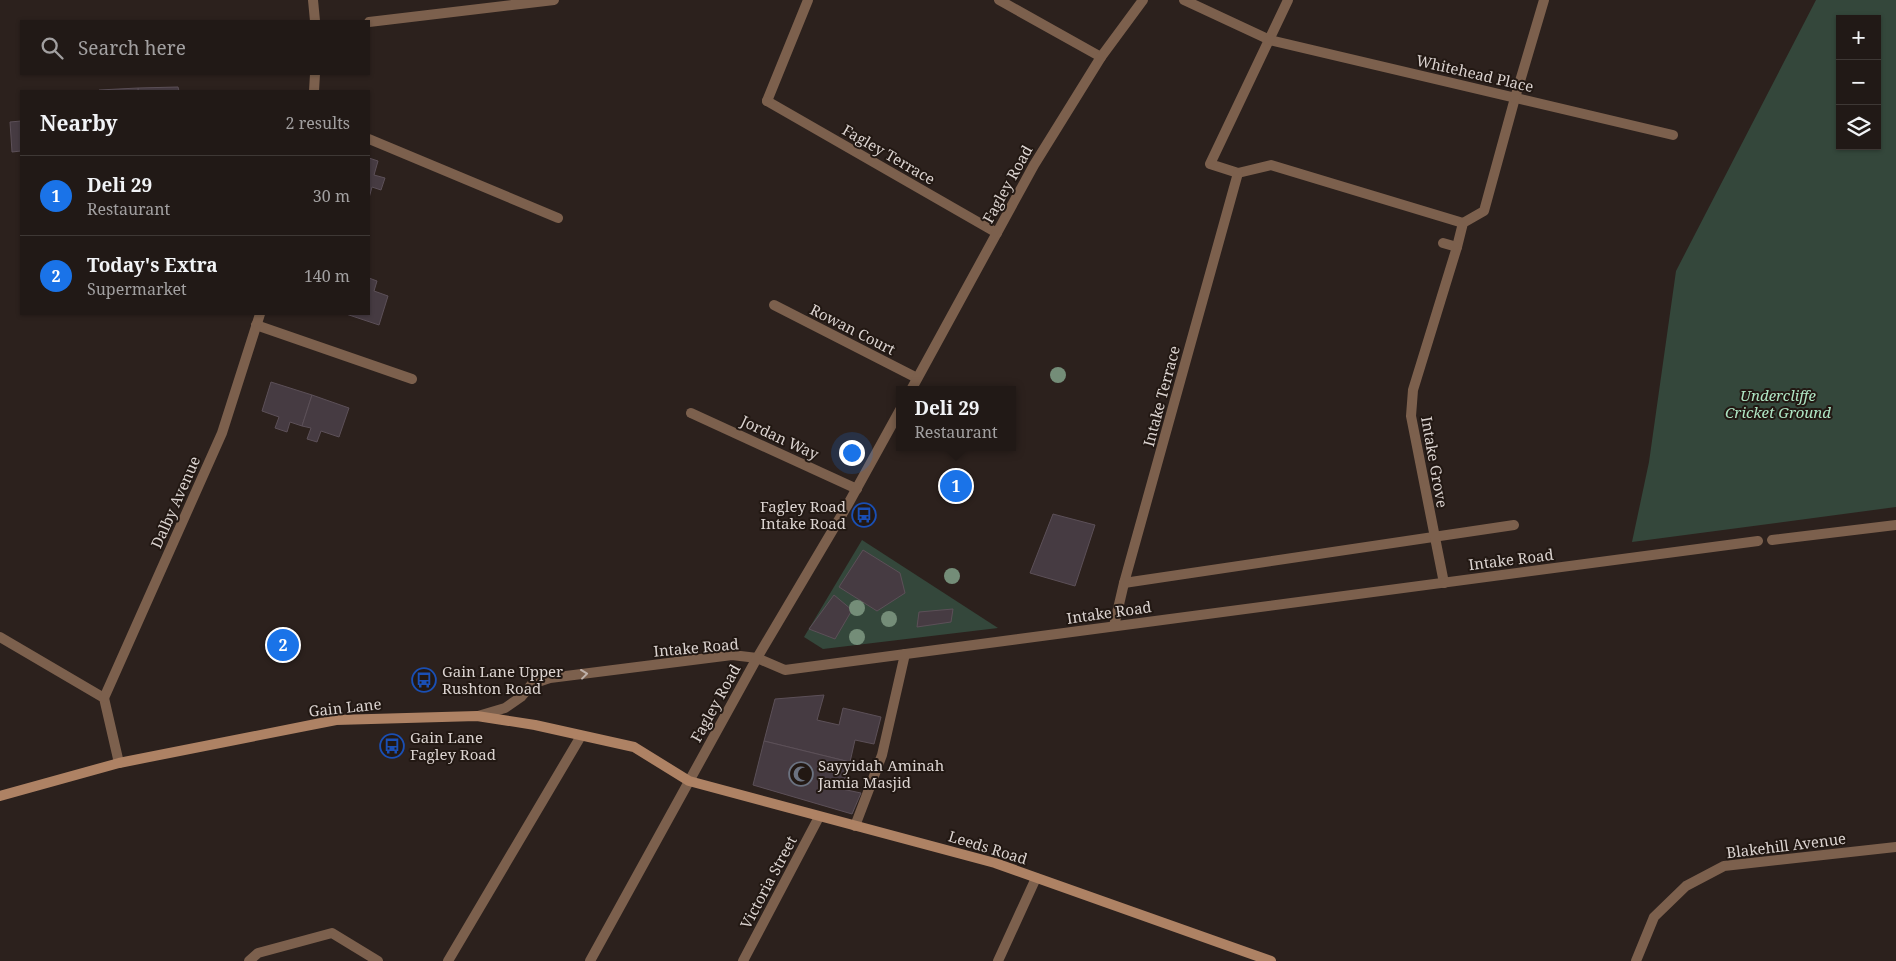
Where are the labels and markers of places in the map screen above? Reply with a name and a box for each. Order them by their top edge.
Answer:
pin: 1 [940,467,972,505]
place label: Fagley Road Intake Road [760,496,846,533]
bus stop icon: Fagley Road Intake Road [851,502,877,528]
pin: 2 [267,626,299,664]
place label: Gain Lane Upper Rushton Road [442,661,563,698]
bus stop icon: Gain Lane Upper Rushton Road [411,667,437,693]
place label: Gain Lane Fagley Road [410,727,496,764]
bus stop icon: Gain Lane Fagley Road [379,733,405,759]
place label: Sayyidah Aminah Jamia Masjid [817,755,945,792]
mosque icon: Sayyidah Aminah Jamia Masjid [788,761,814,787]

